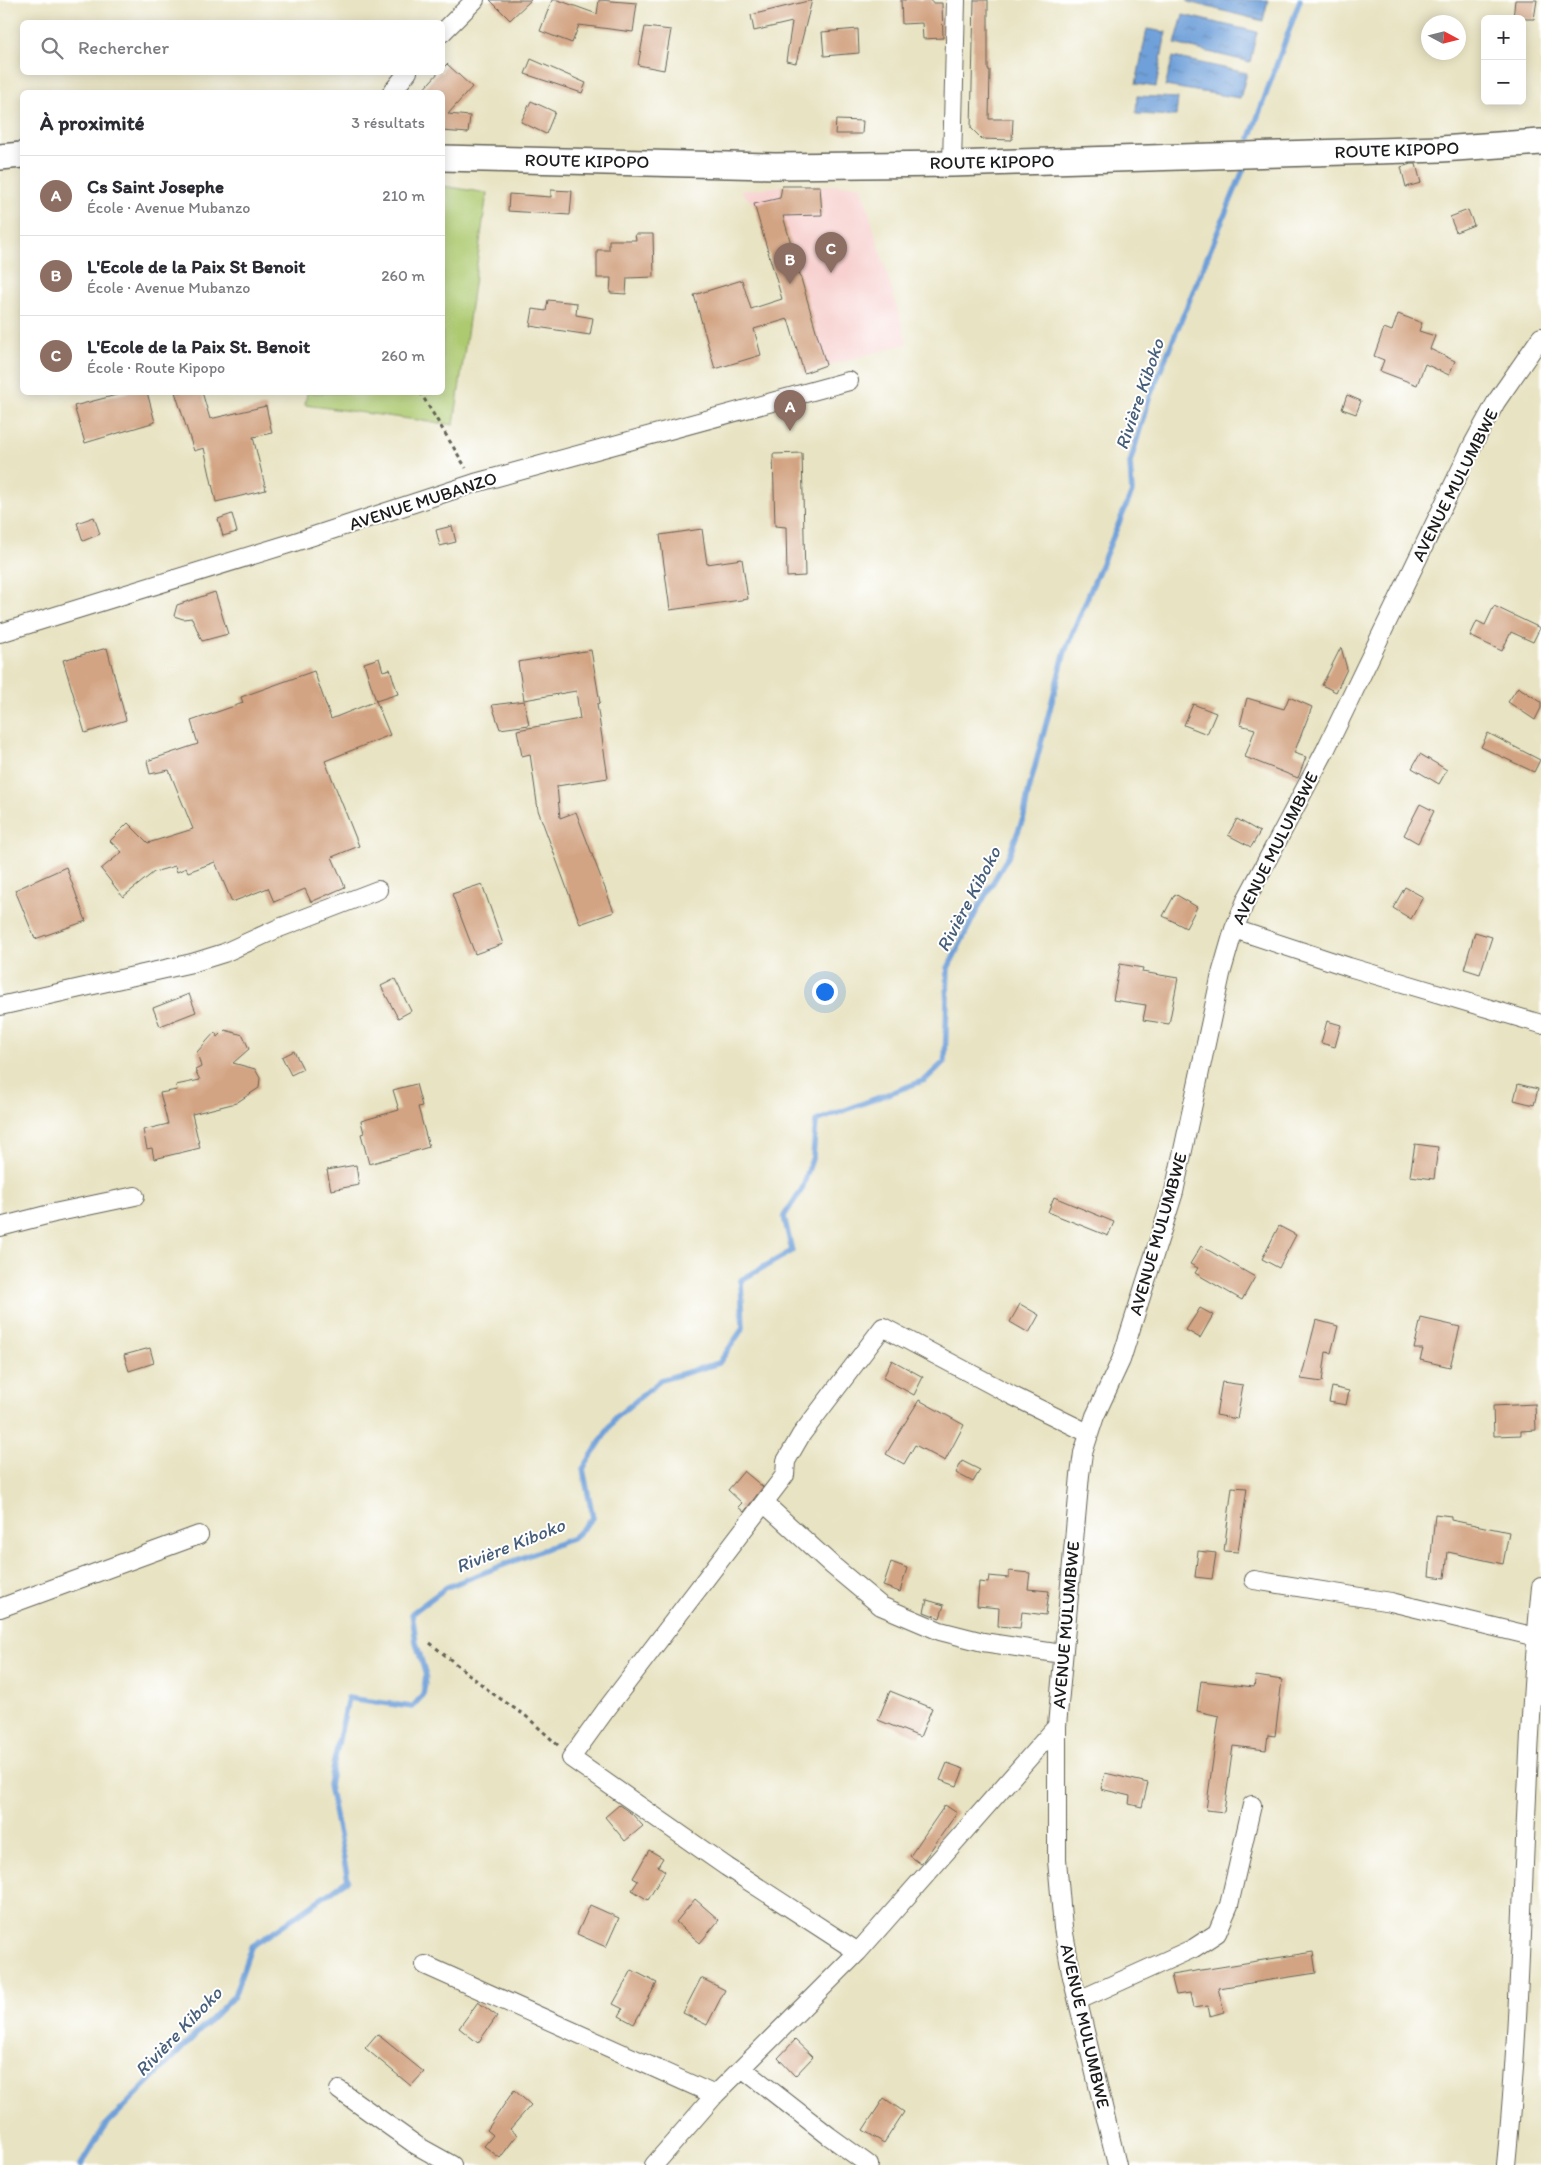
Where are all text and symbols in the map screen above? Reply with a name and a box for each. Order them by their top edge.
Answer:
north arrow [1421,15,1466,60]
map controls [1481,15,1526,105]
button: + [1481,15,1526,60]
search box [20,20,445,75]
icon: search [38,34,66,62]
text: Rechercher [78,36,169,59]
button: − [1481,60,1526,105]
text: À proximité [40,110,145,135]
text: 3 résultats [351,113,425,132]
street label: ROUTE KIPOPO [1334,137,1460,163]
street label: ROUTE KIPOPO [524,149,650,173]
street label: ROUTE KIPOPO [929,150,1055,174]
text: Cs Saint Josephe [87,175,224,198]
text: A [51,186,61,205]
text: 210 m [382,186,425,205]
text: École · Avenue Mubanzo [87,198,250,217]
pin: C [815,232,847,273]
pin: B [774,243,806,284]
text: L'Ecole de la Paix St Benoit [87,255,305,278]
text: B [51,266,61,285]
text: 260 m [381,266,425,285]
text: École · Avenue Mubanzo [87,278,250,297]
water label: Rivière Kiboko [1110,334,1170,453]
text: L'Ecole de la Paix St. Benoit [87,335,310,358]
text: C [51,346,61,365]
text: 260 m [381,346,425,365]
text: École · Route Kipopo [87,358,225,377]
pin: A [774,390,806,431]
street label: AVENUE MULUMBWE [1407,405,1503,565]
street label: AVENUE MUBANZO [346,467,500,535]
street label: AVENUE MULUMBWE [1227,768,1323,928]
water label: Rivière Kiboko [931,842,1006,956]
your location [812,979,838,1005]
street label: AVENUE MULUMBWE [1124,1150,1192,1318]
water label: Rivière Kiboko [452,1513,569,1578]
street label: AVENUE MULUMBWE [1048,1540,1084,1710]
street label: AVENUE MULUMBWE [1055,1942,1115,2111]
water label: Rivière Kiboko [130,1981,228,2081]

